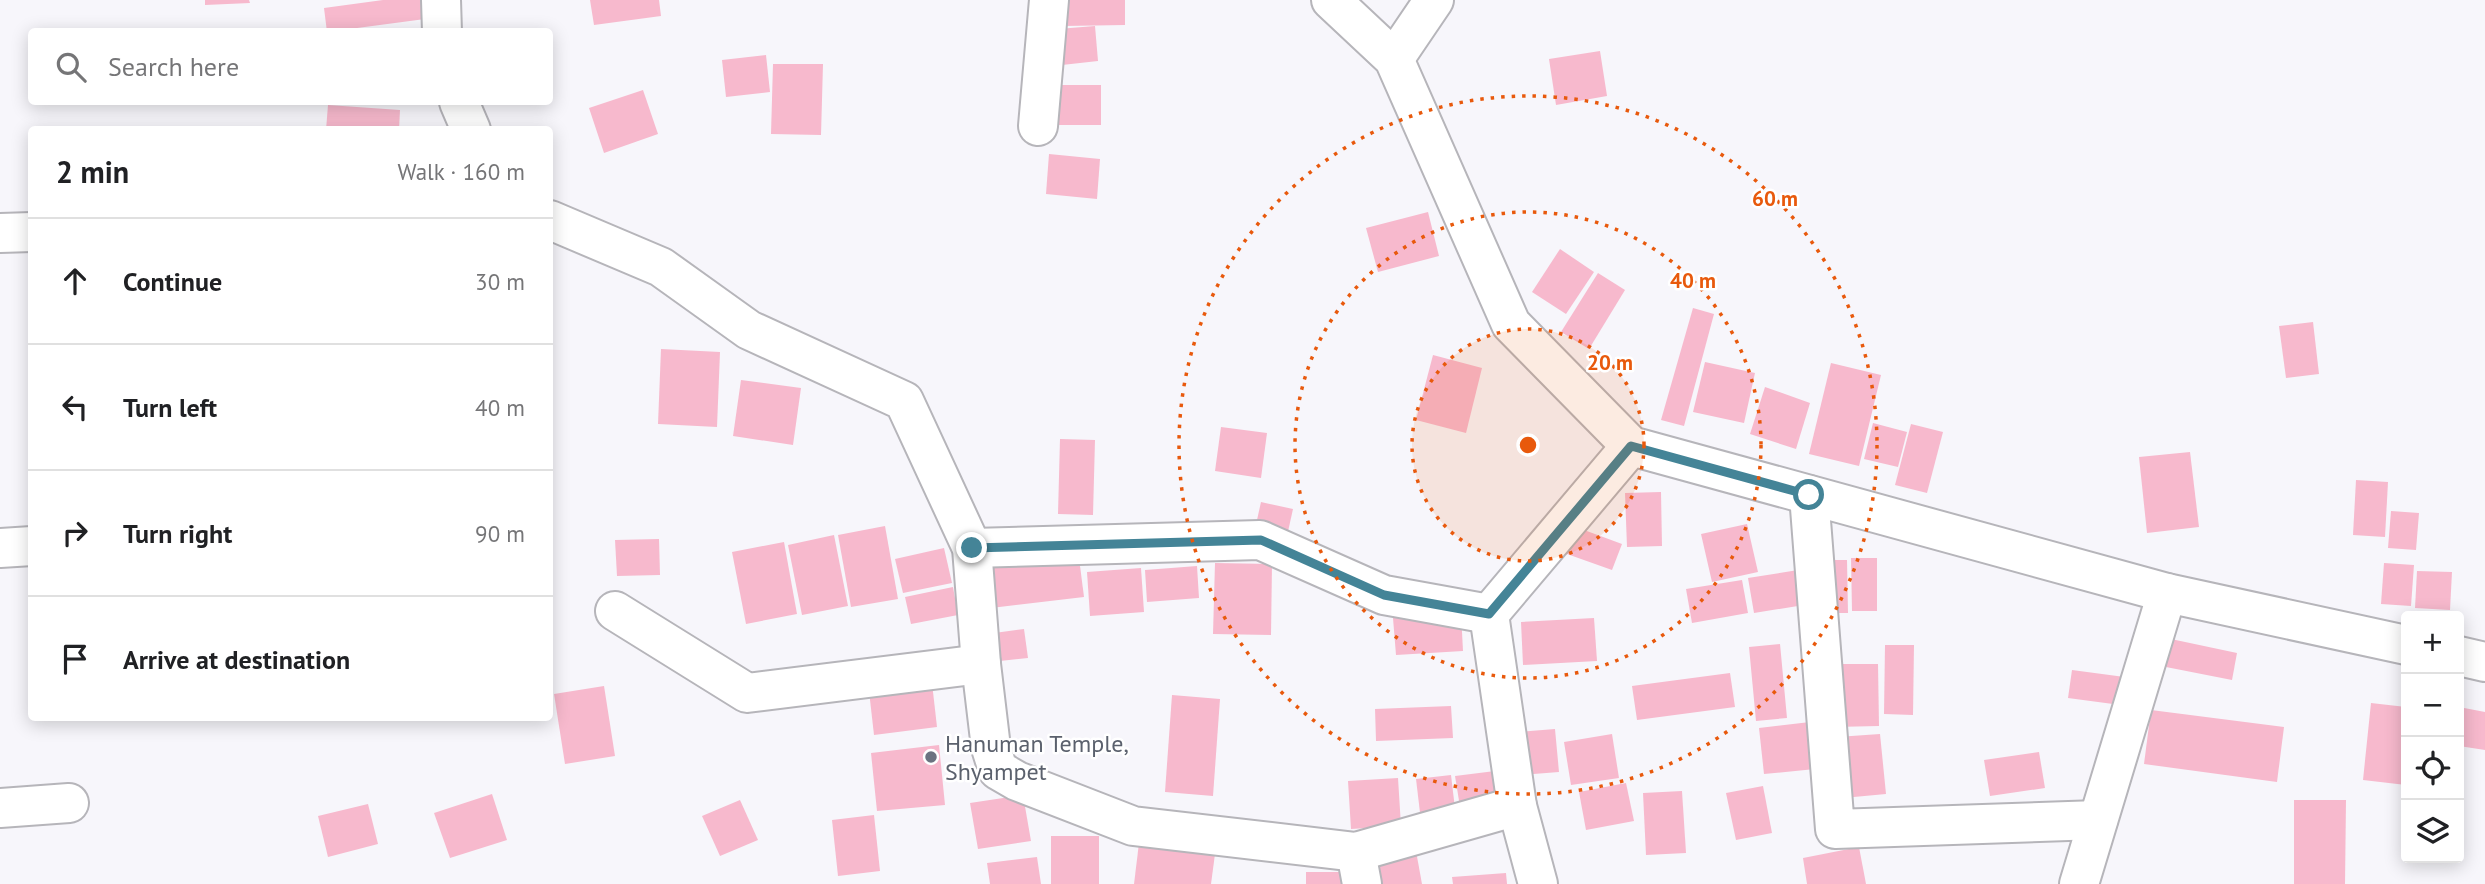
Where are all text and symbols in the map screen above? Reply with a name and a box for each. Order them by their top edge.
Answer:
search box [28,28,553,105]
icon: search [52,48,90,86]
text: Search here [108,50,239,83]
text: 2 min [56,152,129,191]
text: Walk · 160 m [398,157,525,186]
text: 60 m [1752,185,1798,212]
icon: ahead [56,262,94,300]
text: Continue [123,265,222,298]
text: 30 m [475,267,525,296]
text: 40 m [1670,267,1716,294]
text: 20 m [1587,349,1633,376]
icon: left [56,388,94,426]
text: Turn left [123,391,217,424]
text: 40 m [475,393,525,422]
centre of rings [1516,433,1540,457]
route start [1793,479,1824,510]
icon: right [56,514,94,552]
text: Turn right [123,517,232,550]
text: 90 m [475,519,525,548]
route end [956,532,987,563]
map controls [2401,611,2464,863]
button: + [2401,611,2464,674]
icon: arrive [56,640,94,678]
text: Arrive at destination [123,643,350,676]
button: − [2401,674,2464,737]
place label: Hanuman Temple, Shyampet [945,728,1129,787]
button: locate [2401,737,2464,800]
marker: Hanuman Temple, Shyampet [923,749,939,765]
button: layers [2401,800,2464,863]

